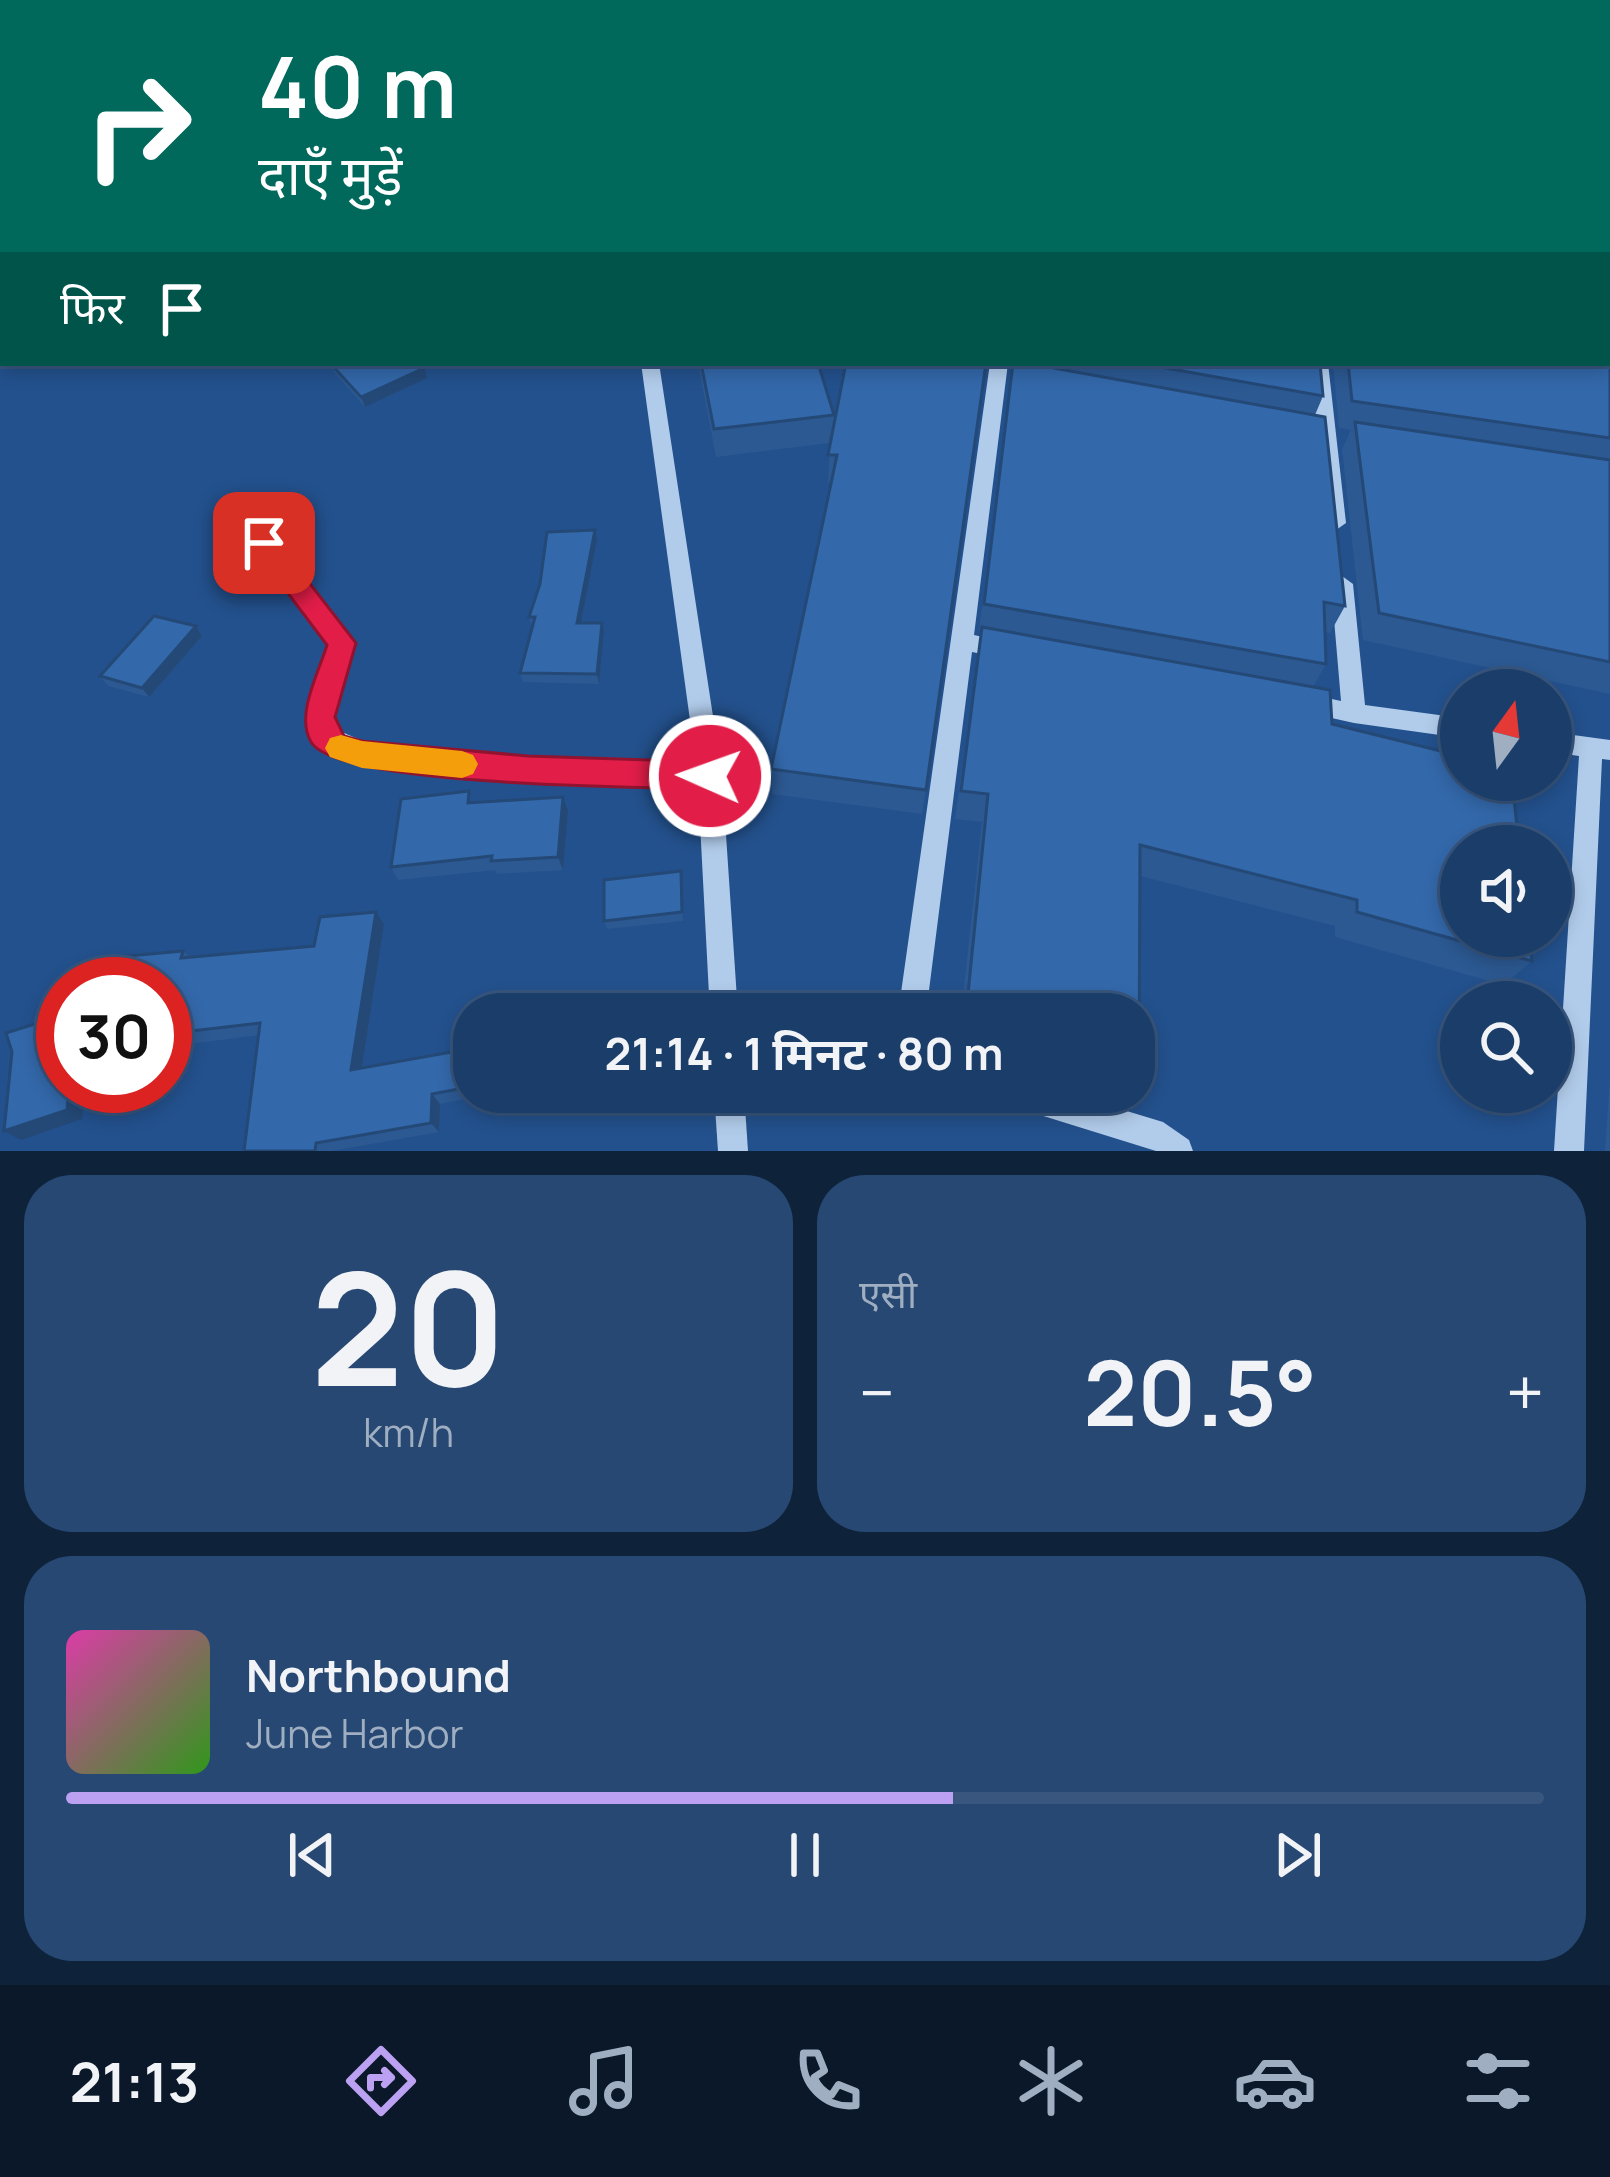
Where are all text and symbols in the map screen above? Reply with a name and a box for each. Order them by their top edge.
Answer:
text: 40 m [258,28,457,143]
icon: right [60,48,216,204]
text: दाएँ मुड़ें [258,137,403,211]
text: फिर [60,276,125,338]
icon: arrive [149,276,215,342]
pin [213,492,315,594]
icon: arrive [231,510,297,576]
north arrow [1440,669,1572,801]
map controls [1440,669,1572,1113]
position arrow [647,713,773,839]
button: sound [1440,825,1572,957]
speed limit sign: 30 [36,957,192,1113]
button: search [1440,981,1572,1113]
text: 21:14 · 1 मिनट · 80 m [605,1022,1003,1084]
text: 20 [311,1220,506,1433]
text: एसी [859,1266,917,1320]
text: 20.5° [1084,1330,1317,1453]
text: − [859,1347,895,1437]
text: + [1506,1347,1544,1437]
text: km/h [363,1405,454,1459]
text: Northbound [246,1644,511,1706]
text: June Harbor [246,1706,464,1760]
icon: previous [279,1822,345,1888]
icon: pause [772,1822,838,1888]
icon: next [1265,1822,1331,1888]
icon: directions [339,2039,423,2123]
icon: music [562,2039,646,2123]
icon: phone [786,2039,870,2123]
icon: climate [1009,2039,1093,2123]
icon: car [1233,2039,1317,2123]
icon: filters [1456,2039,1540,2123]
text: 21:13 [70,2044,199,2118]

